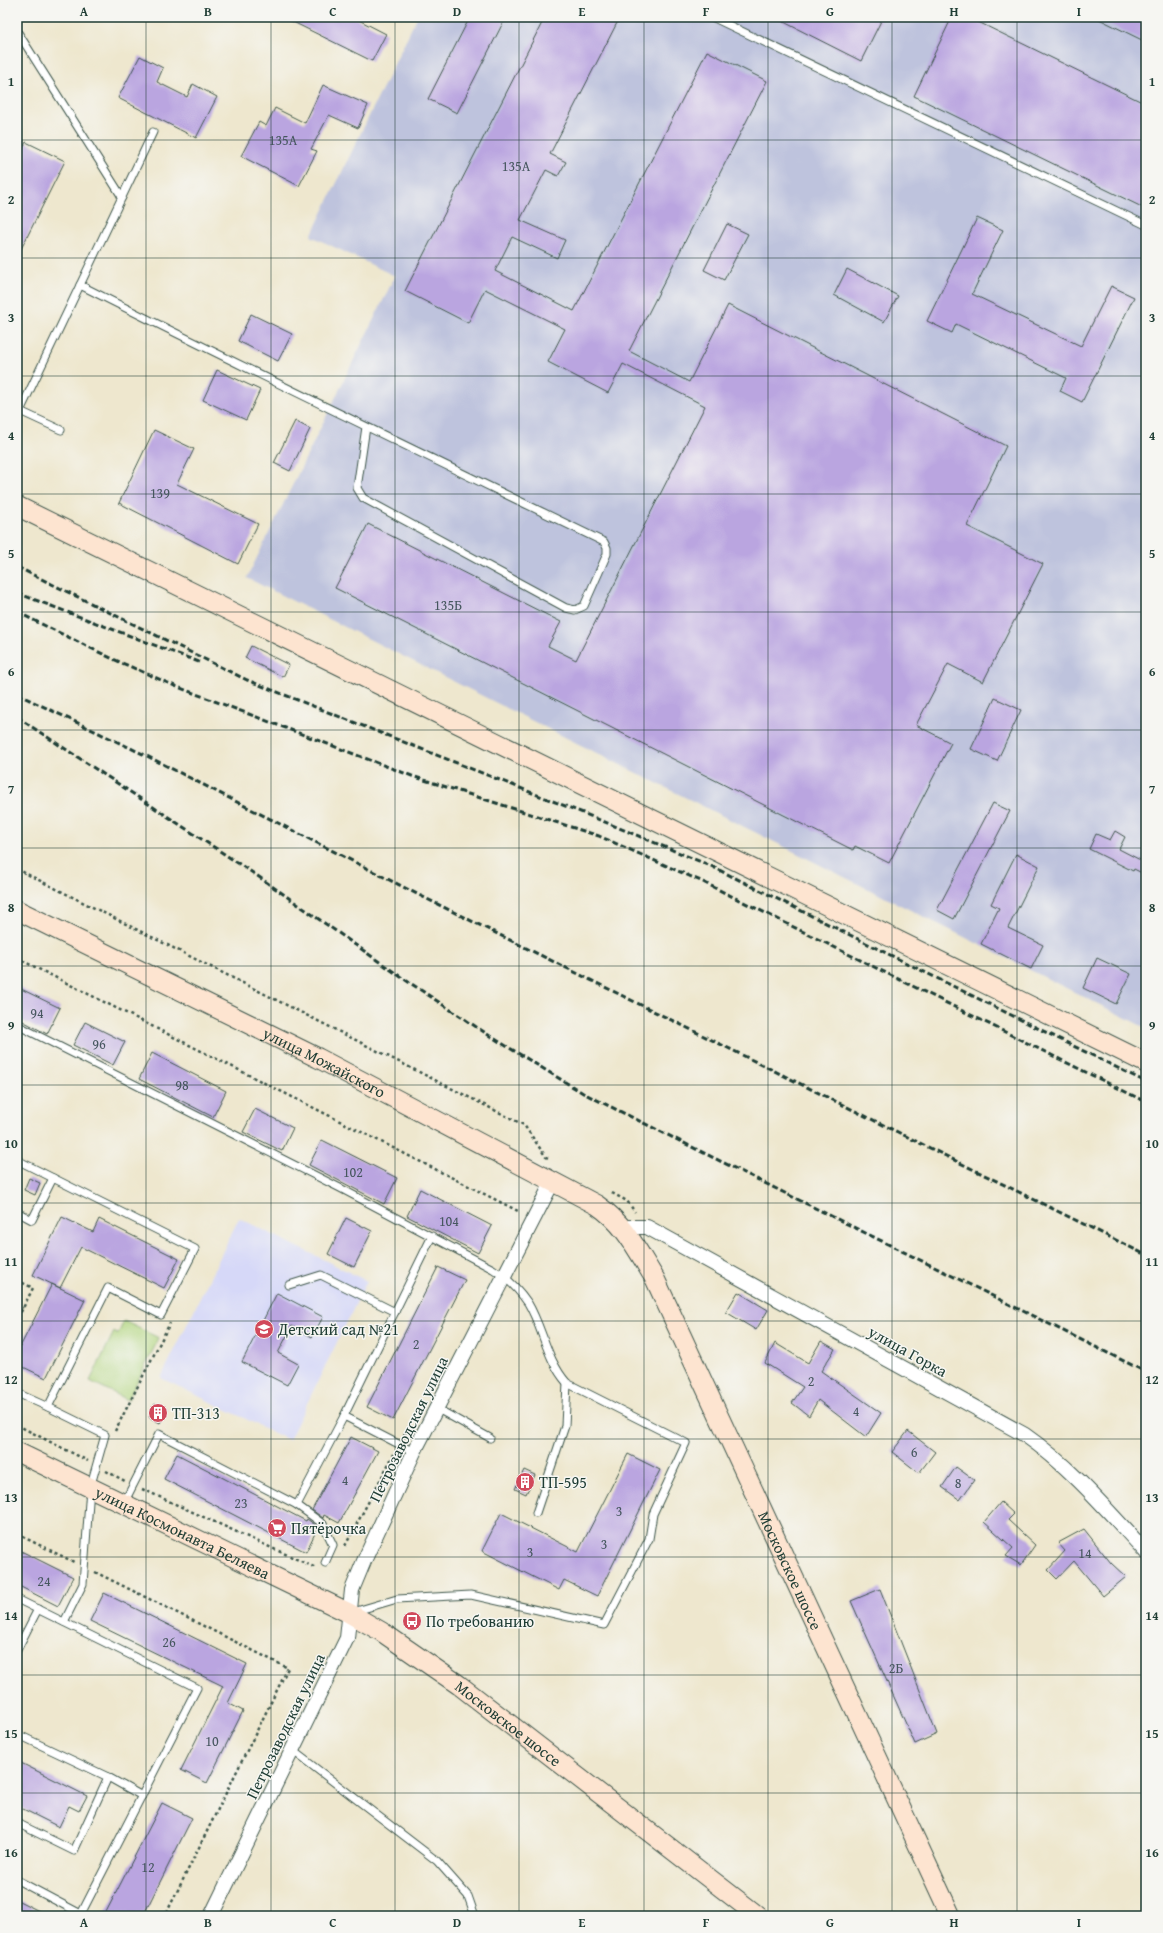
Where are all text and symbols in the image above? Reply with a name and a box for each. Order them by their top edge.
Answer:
text: A [80,2,89,21]
text: B [204,2,212,21]
text: C [329,2,337,21]
text: D [453,2,461,21]
text: E [579,2,586,21]
text: F [703,2,710,21]
text: G [826,2,834,21]
text: H [949,2,959,21]
text: I [1077,2,1081,21]
text: 1 [8,72,14,91]
text: 1 [1149,72,1155,91]
house number: 135А [269,130,298,150]
house number: 135А [502,156,531,176]
text: 2 [8,190,15,209]
text: 2 [1149,190,1156,209]
text: 3 [8,308,14,327]
text: 3 [1149,308,1155,327]
text: 4 [8,426,15,445]
text: 4 [1149,426,1156,445]
house number: 139 [150,483,170,503]
text: 5 [8,544,15,563]
text: 5 [1149,544,1156,563]
house number: 135Б [434,595,462,615]
text: 6 [8,662,15,681]
text: 6 [1149,662,1156,681]
text: 7 [8,780,15,799]
text: 7 [1149,780,1156,799]
text: 8 [8,898,15,917]
text: 8 [1149,898,1156,917]
house number: 94 [30,1003,44,1023]
text: 9 [8,1016,15,1035]
text: 9 [1149,1016,1156,1035]
street label: улица Можайского [258,1020,390,1104]
house number: 96 [92,1034,106,1054]
house number: 98 [175,1075,189,1095]
text: 10 [4,1134,18,1153]
text: 10 [1145,1134,1159,1153]
house number: 102 [343,1162,363,1182]
house number: 104 [439,1211,459,1231]
text: 11 [4,1252,18,1271]
text: 11 [1145,1252,1159,1271]
place label: Детский сад №21 [277,1317,399,1341]
school or university icon: Детский сад №21 [253,1318,275,1340]
street label: улица Горка [863,1319,952,1383]
house number: 2 [413,1334,419,1354]
street label: Петрозаводская улица [362,1352,454,1506]
text: 12 [4,1370,18,1389]
text: 12 [1145,1370,1159,1389]
house number: 2 [808,1371,814,1391]
place label: ТП-313 [172,1401,220,1425]
house number: 4 [853,1401,860,1421]
building icon: ТП-313 [147,1402,169,1424]
house number: 6 [911,1442,918,1462]
house number: 4 [342,1470,349,1490]
place label: ТП-595 [539,1470,587,1494]
building icon: ТП-595 [514,1471,536,1493]
house number: 8 [955,1473,962,1493]
street label: улица Космонавта Беляева [90,1479,274,1585]
text: 13 [4,1488,18,1507]
text: 13 [1145,1488,1159,1507]
house number: 23 [234,1493,248,1513]
house number: 3 [616,1501,622,1521]
street label: Московское шоссе [752,1507,828,1634]
place label: Пятёрочка [291,1516,366,1540]
supermarket icon: Пятёрочка [266,1517,288,1539]
house number: 3 [601,1534,607,1554]
house number: 3 [527,1542,533,1562]
house number: 14 [1078,1543,1092,1563]
house number: 24 [37,1571,51,1591]
text: 14 [4,1606,18,1625]
text: 14 [1145,1606,1159,1625]
place label: По требованию [426,1609,534,1633]
bus stop icon: По требованию [401,1610,423,1632]
house number: 26 [162,1632,176,1652]
street label: Петрозаводская улица [239,1649,331,1803]
house number: 2Б [889,1658,903,1678]
street label: Московское шоссе [450,1674,567,1772]
text: 15 [4,1724,18,1743]
text: 15 [1145,1724,1159,1743]
house number: 10 [205,1731,219,1751]
text: 16 [4,1843,18,1862]
text: 16 [1145,1843,1159,1862]
house number: 12 [141,1857,155,1877]
text: A [80,1913,89,1932]
text: B [204,1913,212,1932]
text: C [329,1913,337,1932]
text: D [453,1913,461,1932]
text: E [579,1913,586,1932]
text: F [703,1913,710,1932]
text: G [826,1913,834,1932]
text: H [949,1913,959,1932]
text: I [1077,1913,1081,1932]

